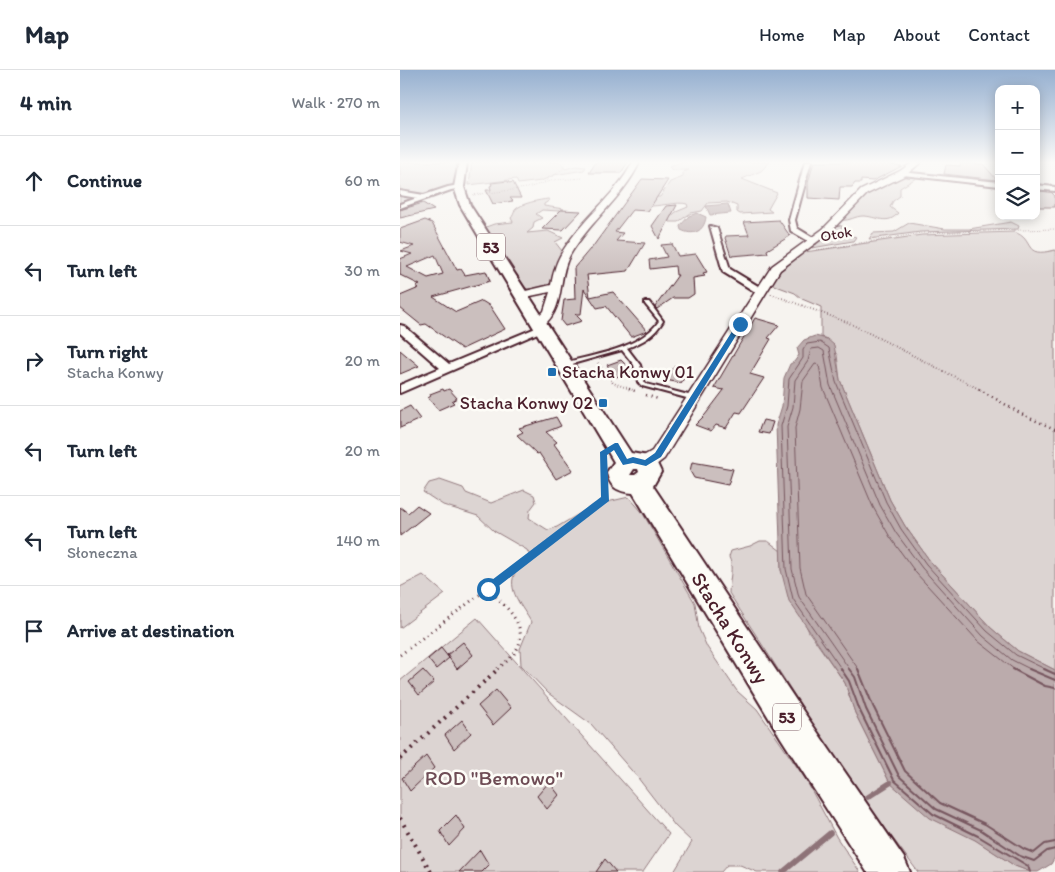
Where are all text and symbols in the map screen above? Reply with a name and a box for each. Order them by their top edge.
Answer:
text: Map [25,20,69,49]
text: Home [759,24,805,46]
text: Map [833,24,866,46]
text: About [894,24,940,46]
text: Contact [968,24,1030,46]
map controls [995,85,1040,220]
button: + [995,85,1040,130]
text: 4 min [20,90,72,115]
text: Walk · 270 m [292,93,380,112]
button: − [995,130,1040,175]
icon: ahead [20,167,48,195]
text: Continue [67,169,142,192]
text: 60 m [345,171,380,190]
button: layers [995,175,1040,220]
street label: Otok [819,222,854,246]
road number: 53 [477,233,505,260]
icon: left [20,257,48,285]
text: Turn left [67,259,137,282]
text: 30 m [344,261,380,280]
route end [729,313,752,336]
text: Turn right [67,340,148,363]
icon: right [20,347,48,375]
text: 20 m [345,351,380,370]
place label: Stacha Konwy 01 [562,361,694,383]
text: Stacha Konwy [67,363,163,382]
marker: Stacha Konwy 01 [546,366,558,378]
place label: Stacha Konwy 02 [460,392,594,414]
marker: Stacha Konwy 02 [597,397,609,409]
icon: left [20,437,48,465]
text: Turn left [67,439,137,462]
text: 20 m [345,441,380,460]
text: Turn left [67,520,137,543]
icon: left [20,527,48,555]
text: 140 m [336,531,380,550]
text: Słoneczna [67,543,137,562]
street label: Stacha Konwy [686,567,775,688]
route start [477,578,500,601]
icon: arrive [20,617,48,645]
text: Arrive at destination [67,619,234,642]
road number: 53 [773,704,801,730]
park label: ROD "Bemowo" [425,765,563,790]

